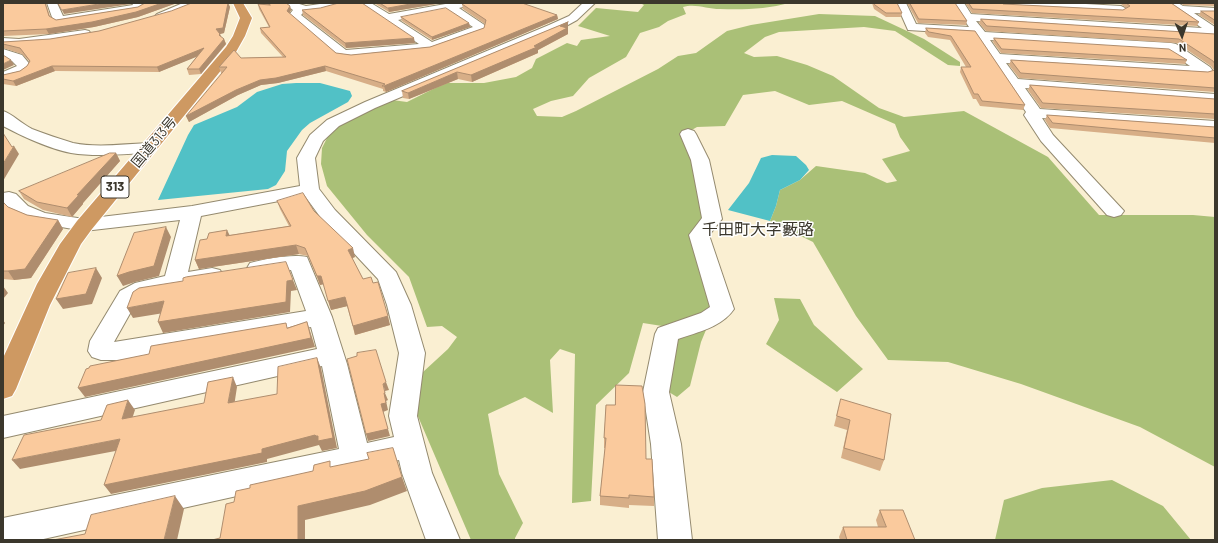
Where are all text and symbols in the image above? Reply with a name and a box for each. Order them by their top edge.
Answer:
north arrow [1162,16,1202,56]
text: N [1179,42,1187,55]
street label: 国道313号 [128,113,180,171]
road number: 313 [101,176,129,198]
district label: 千田町大字藪路 [702,220,814,240]

